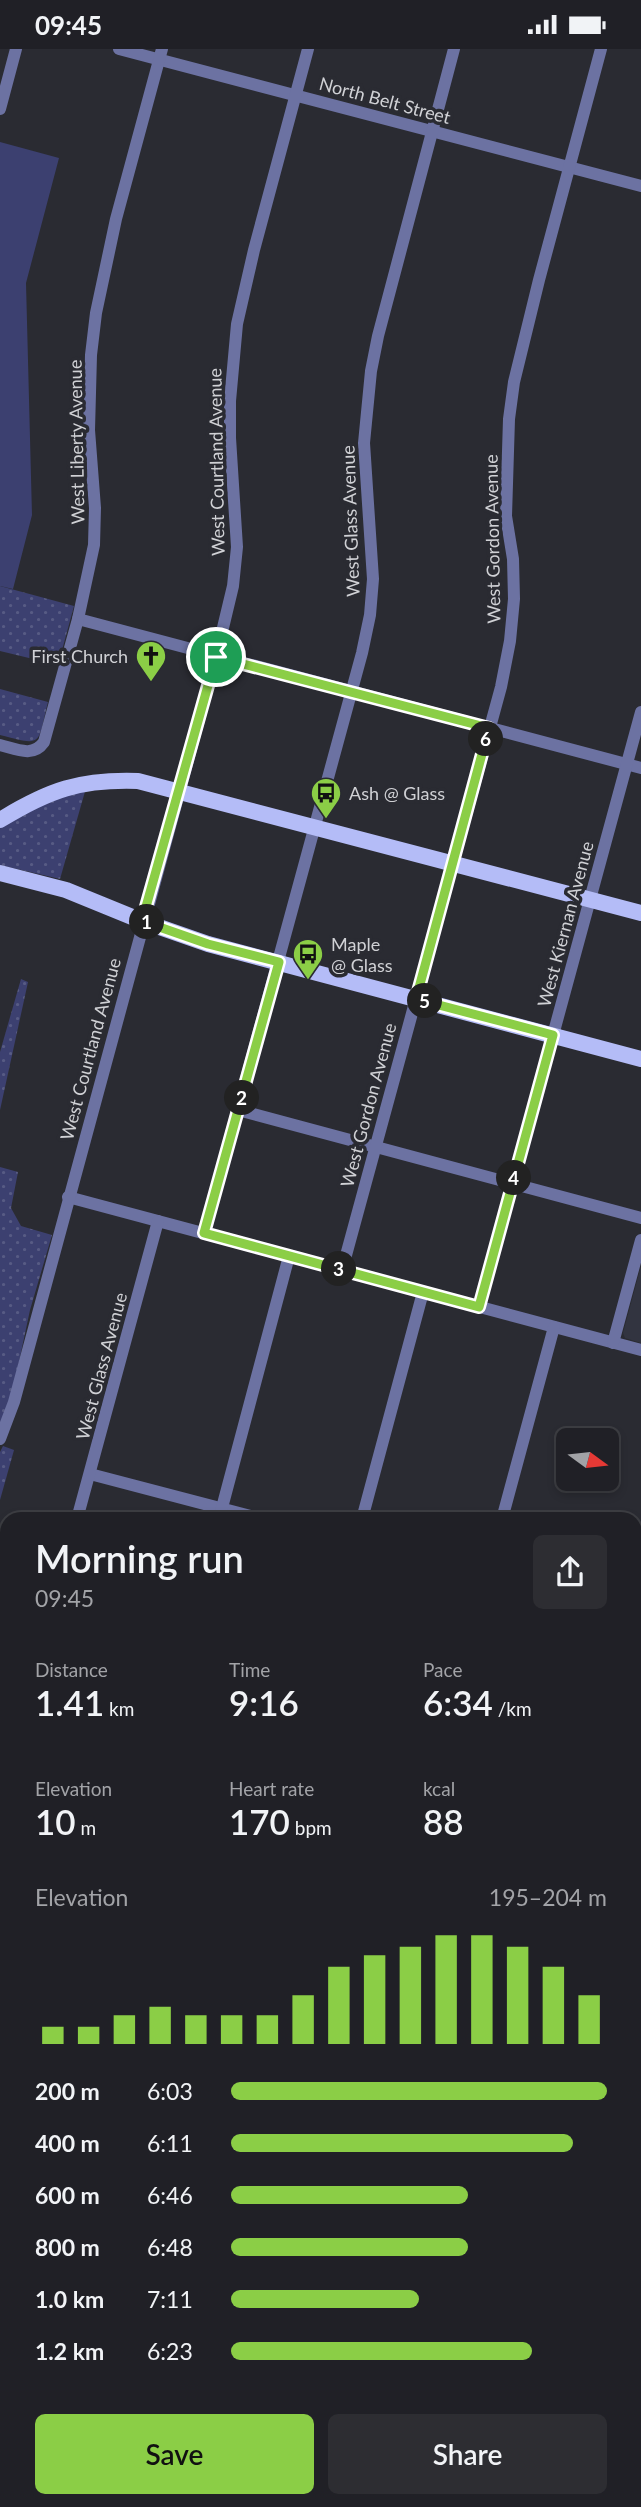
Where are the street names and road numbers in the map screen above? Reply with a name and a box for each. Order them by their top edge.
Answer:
street label: North Belt Street [317,72,454,128]
street label: West Liberty Avenue [64,360,88,524]
street label: West Courtland Avenue [203,368,229,556]
street label: West Glass Avenue [336,445,364,597]
street label: West Gordon Avenue [480,454,504,624]
street label: West Kiernan Avenue [532,839,598,1009]
street label: West Courtland Avenue [55,955,125,1143]
street label: West Gordon Avenue [335,1020,401,1190]
street label: West Glass Avenue [71,1290,131,1442]

